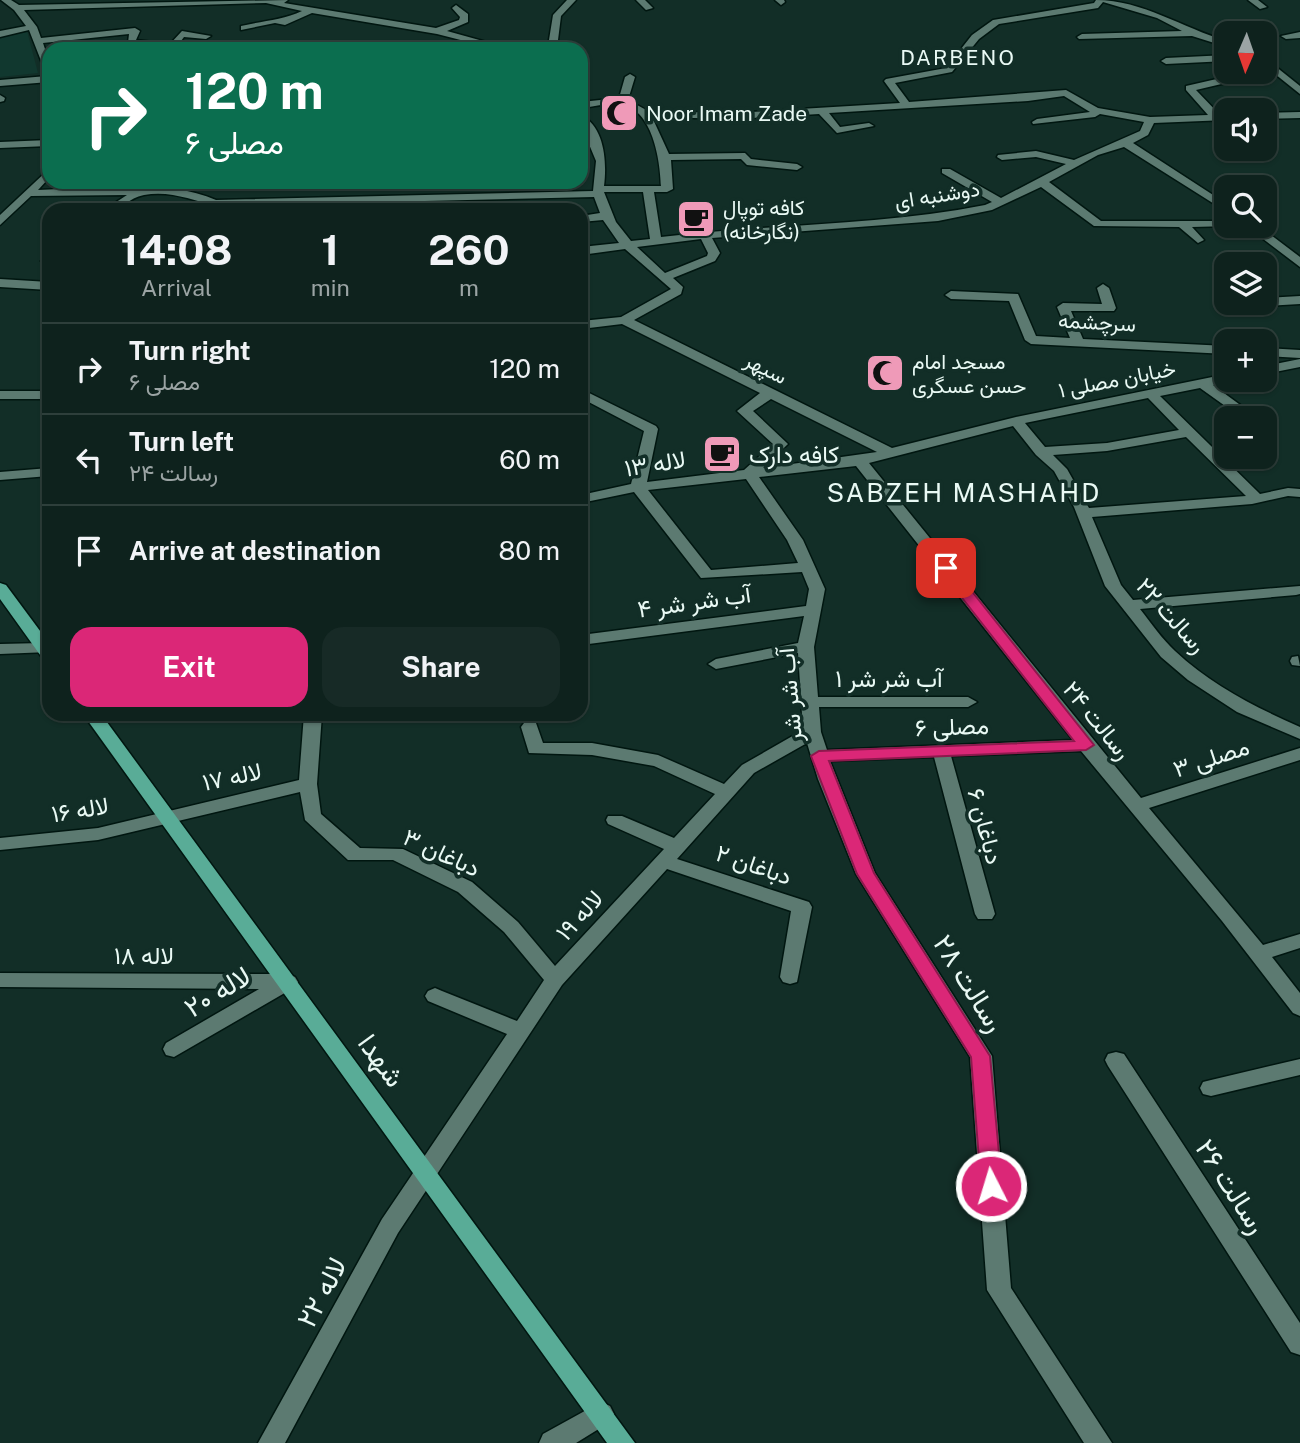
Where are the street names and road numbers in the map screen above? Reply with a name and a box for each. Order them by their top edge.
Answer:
street label: دوشنبه ای [893,176,982,215]
street label: سرچشمه [1057,307,1136,339]
street label: سپهر [739,346,791,391]
street label: خیابان مصلی ۱ [1056,355,1178,403]
street label: لاله ۱۳ [622,444,688,482]
street label: ۲۲ رسالت [1129,572,1213,660]
street label: ۴ آب شر شر [636,579,755,625]
street label: آب شر شر [771,644,809,744]
street label: ۱ آب شر شر [835,664,945,694]
street label: ۲۴ رسالت [1056,675,1138,766]
street label: ۶ مصلی [914,711,990,742]
street label: ۳ مصلی [1169,732,1253,783]
street label: ۱۷ لاله [200,756,264,796]
street label: ۶ دباغان [961,785,1010,867]
street label: لاله ۱۶ [49,791,111,827]
street label: ۳ دباغان [399,822,485,883]
street label: ۲ دباغان [712,838,796,891]
street label: ۱۹ لاله [549,884,609,946]
street label: ۲۸ رسالت [925,928,1013,1039]
street label: لاله ۱۸ [114,941,174,969]
street label: ۲۰ لاله [178,958,256,1024]
street label: شهدا [350,1027,412,1094]
street label: ۲۶ رسالت [1188,1133,1275,1241]
street label: ۲۲ لاله [289,1251,353,1333]

